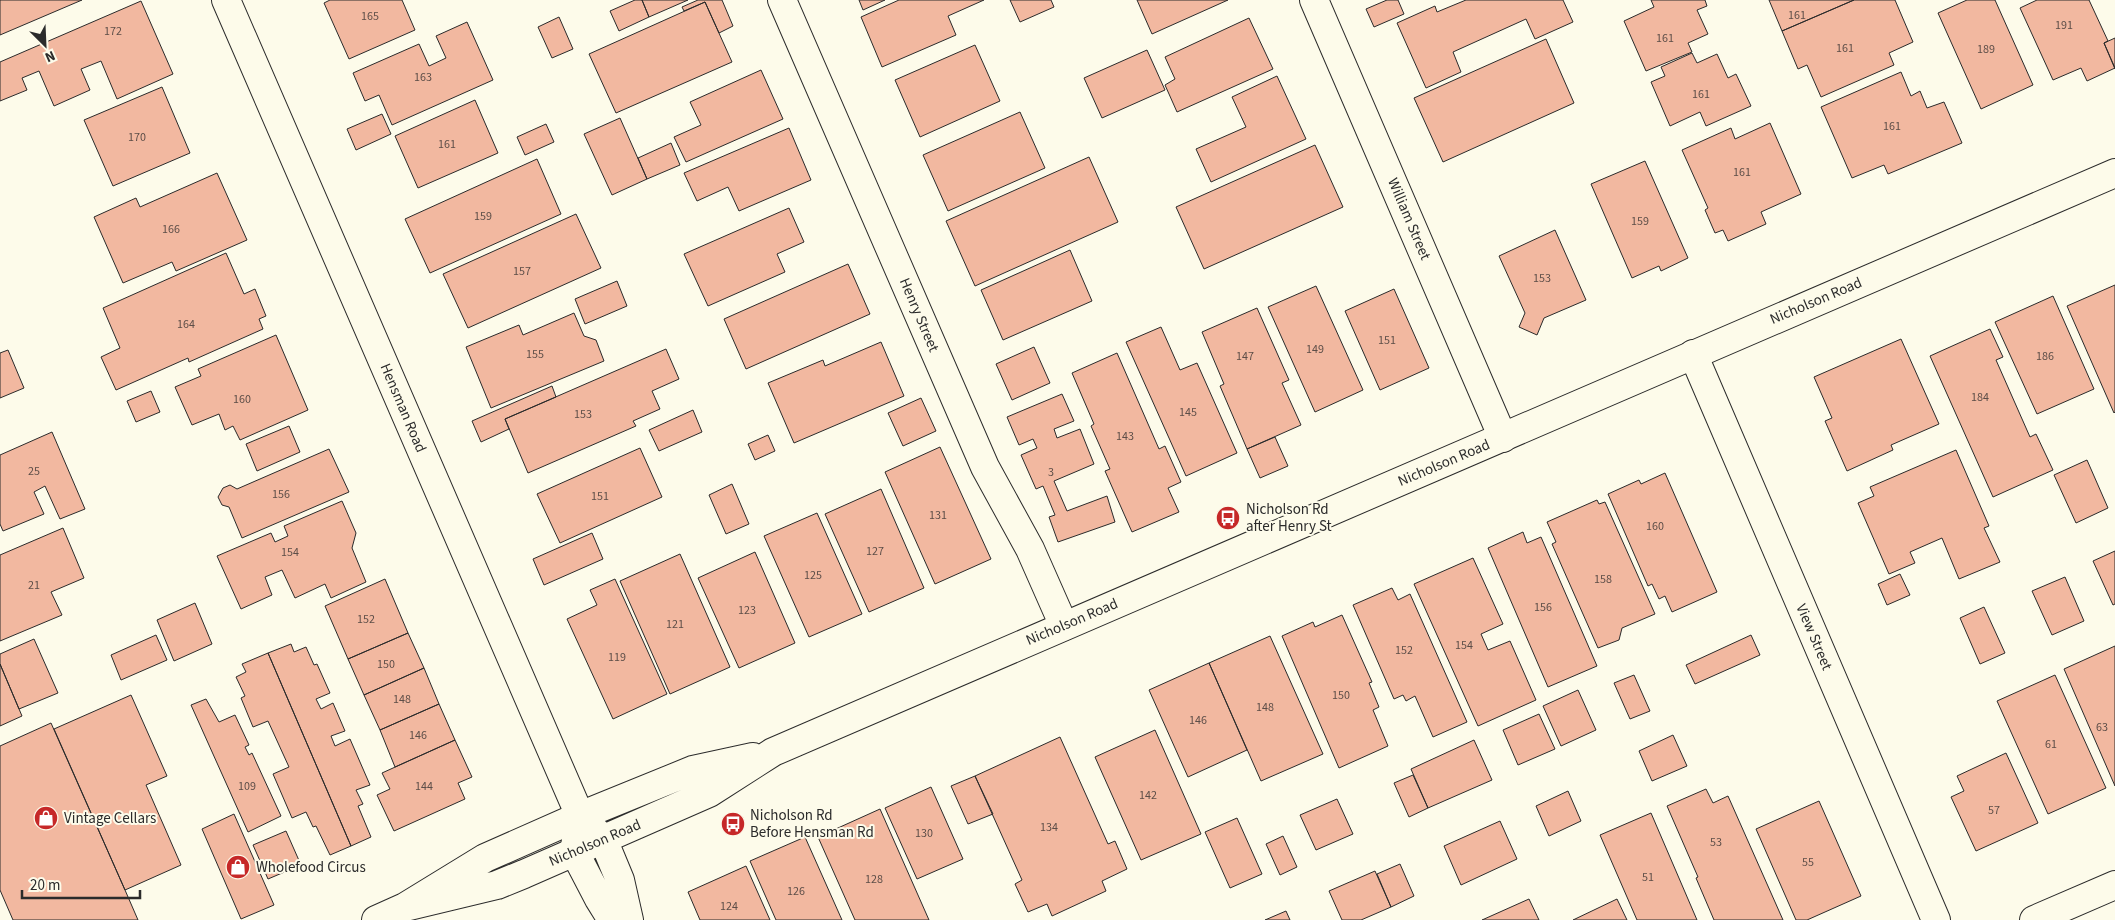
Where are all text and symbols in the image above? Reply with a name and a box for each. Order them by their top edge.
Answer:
house number: 161 [1788,7,1806,24]
house number: 165 [361,8,379,25]
house number: 191 [2055,17,2073,34]
north arrow [20,20,70,70]
house number: 172 [104,23,122,40]
house number: 161 [1656,30,1674,47]
house number: 161 [1836,40,1854,57]
house number: 189 [1977,41,1995,58]
text: N [42,45,58,67]
house number: 163 [414,69,432,86]
house number: 161 [1692,86,1710,103]
house number: 161 [1883,118,1901,135]
house number: 170 [128,129,146,146]
house number: 161 [438,136,456,153]
house number: 161 [1733,164,1751,181]
street label: William Street [1382,175,1436,263]
house number: 159 [474,208,492,225]
house number: 159 [1631,213,1649,230]
house number: 166 [162,221,180,238]
house number: 157 [513,263,531,280]
house number: 153 [1533,270,1551,287]
street label: Nicholson Road [1767,272,1865,330]
street label: Henry Street [894,275,944,355]
house number: 164 [177,316,195,333]
house number: 151 [1378,332,1396,349]
house number: 149 [1306,341,1324,358]
house number: 155 [526,346,544,363]
house number: 147 [1236,348,1254,365]
house number: 186 [2036,348,2054,365]
street label: Hensman Road [375,360,431,456]
house number: 184 [1971,389,1989,406]
house number: 160 [233,391,251,408]
house number: 145 [1179,404,1197,421]
house number: 153 [574,406,592,423]
house number: 143 [1116,428,1134,445]
street label: Nicholson Road [1395,434,1493,492]
house number: 25 [28,463,40,480]
house number: 3 [1048,464,1054,481]
house number: 156 [272,486,290,503]
house number: 151 [591,488,609,505]
place label: Nicholson Rd after Henry St [1246,499,1332,537]
bus stop icon: Nicholson Rd after Henry St [1215,505,1241,531]
house number: 131 [929,507,947,524]
house number: 160 [1646,518,1664,535]
house number: 127 [866,543,884,560]
house number: 154 [281,544,299,561]
house number: 125 [804,567,822,584]
house number: 158 [1594,571,1612,588]
house number: 21 [28,577,40,594]
street label: Nicholson Road [1023,593,1121,651]
house number: 156 [1534,599,1552,616]
street label: View Street [1791,601,1837,673]
house number: 123 [738,602,756,619]
house number: 152 [357,611,375,628]
house number: 121 [666,616,684,633]
house number: 154 [1455,637,1473,654]
house number: 152 [1395,642,1413,659]
house number: 119 [608,649,626,666]
house number: 150 [377,656,395,673]
house number: 150 [1332,687,1350,704]
house number: 148 [393,691,411,708]
house number: 148 [1256,699,1274,716]
house number: 146 [1189,712,1207,729]
house number: 63 [2096,719,2108,736]
house number: 146 [409,727,427,744]
house number: 61 [2045,736,2057,753]
house number: 109 [238,778,256,795]
house number: 144 [415,778,433,795]
house number: 142 [1139,787,1157,804]
house number: 57 [1988,802,2000,819]
shop icon: Vintage Cellars [33,805,59,831]
place label: Nicholson Rd Before Hensman Rd [750,805,874,843]
place label: Vintage Cellars [64,808,156,829]
bus stop icon: Nicholson Rd Before Hensman Rd [720,811,746,837]
street label: Nicholson Road [546,814,644,872]
house number: 134 [1040,819,1058,836]
house number: 130 [915,825,933,842]
house number: 53 [1710,834,1722,851]
shop icon: Wholefood Circus [225,854,251,880]
house number: 55 [1802,854,1814,871]
place label: Wholefood Circus [256,857,366,878]
scale bar [22,868,140,900]
house number: 51 [1642,869,1654,886]
house number: 128 [865,871,883,888]
text: 20 m [30,875,60,896]
house number: 126 [787,883,805,900]
house number: 124 [720,898,738,915]

